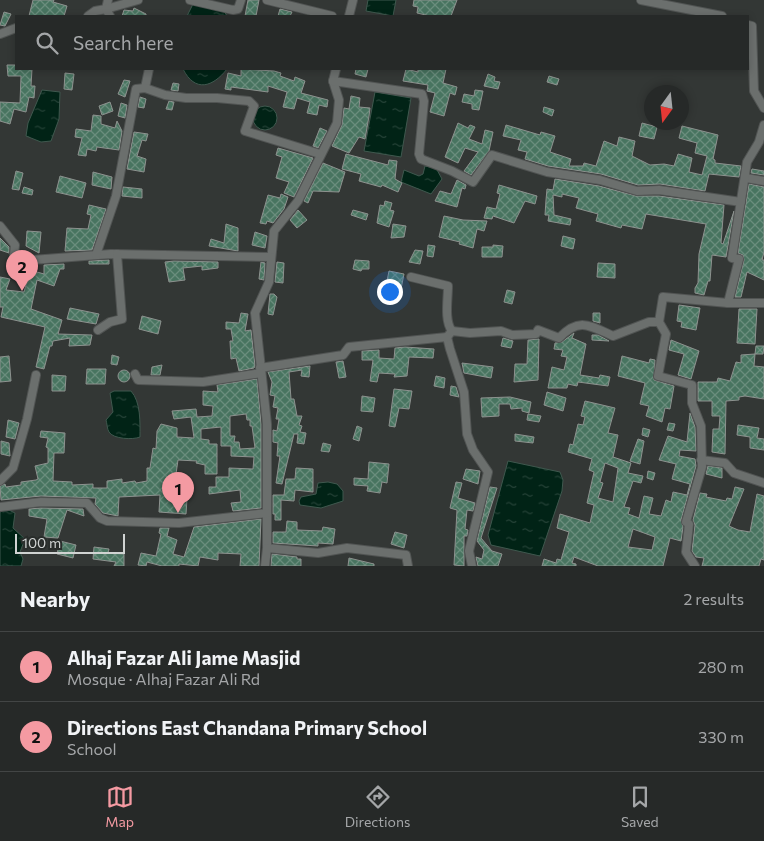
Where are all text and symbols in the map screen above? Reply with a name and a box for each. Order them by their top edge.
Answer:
search box [15,15,749,70]
icon: search [33,29,61,57]
text: Search here [73,31,173,54]
north arrow [644,85,689,130]
pin: 2 [6,250,38,291]
your location [377,279,403,305]
pin: 1 [162,472,194,513]
scale bar [15,531,125,554]
text: 100 m [22,534,61,551]
text: Nearby [20,586,90,611]
text: 2 results [683,589,744,608]
text: Alhaj Fazar Ali Jame Masjid [67,646,300,669]
text: 1 [32,657,40,676]
text: 280 m [698,657,744,676]
text: Mosque · Alhaj Fazar Ali Rd [67,669,260,688]
text: Directions East Chandana Primary School [67,716,427,739]
text: 2 [31,727,41,746]
text: 330 m [698,727,744,746]
text: School [67,739,117,758]
tab: Map [105,783,134,830]
tab: Directions [345,783,410,830]
tab: Saved [621,783,659,830]

